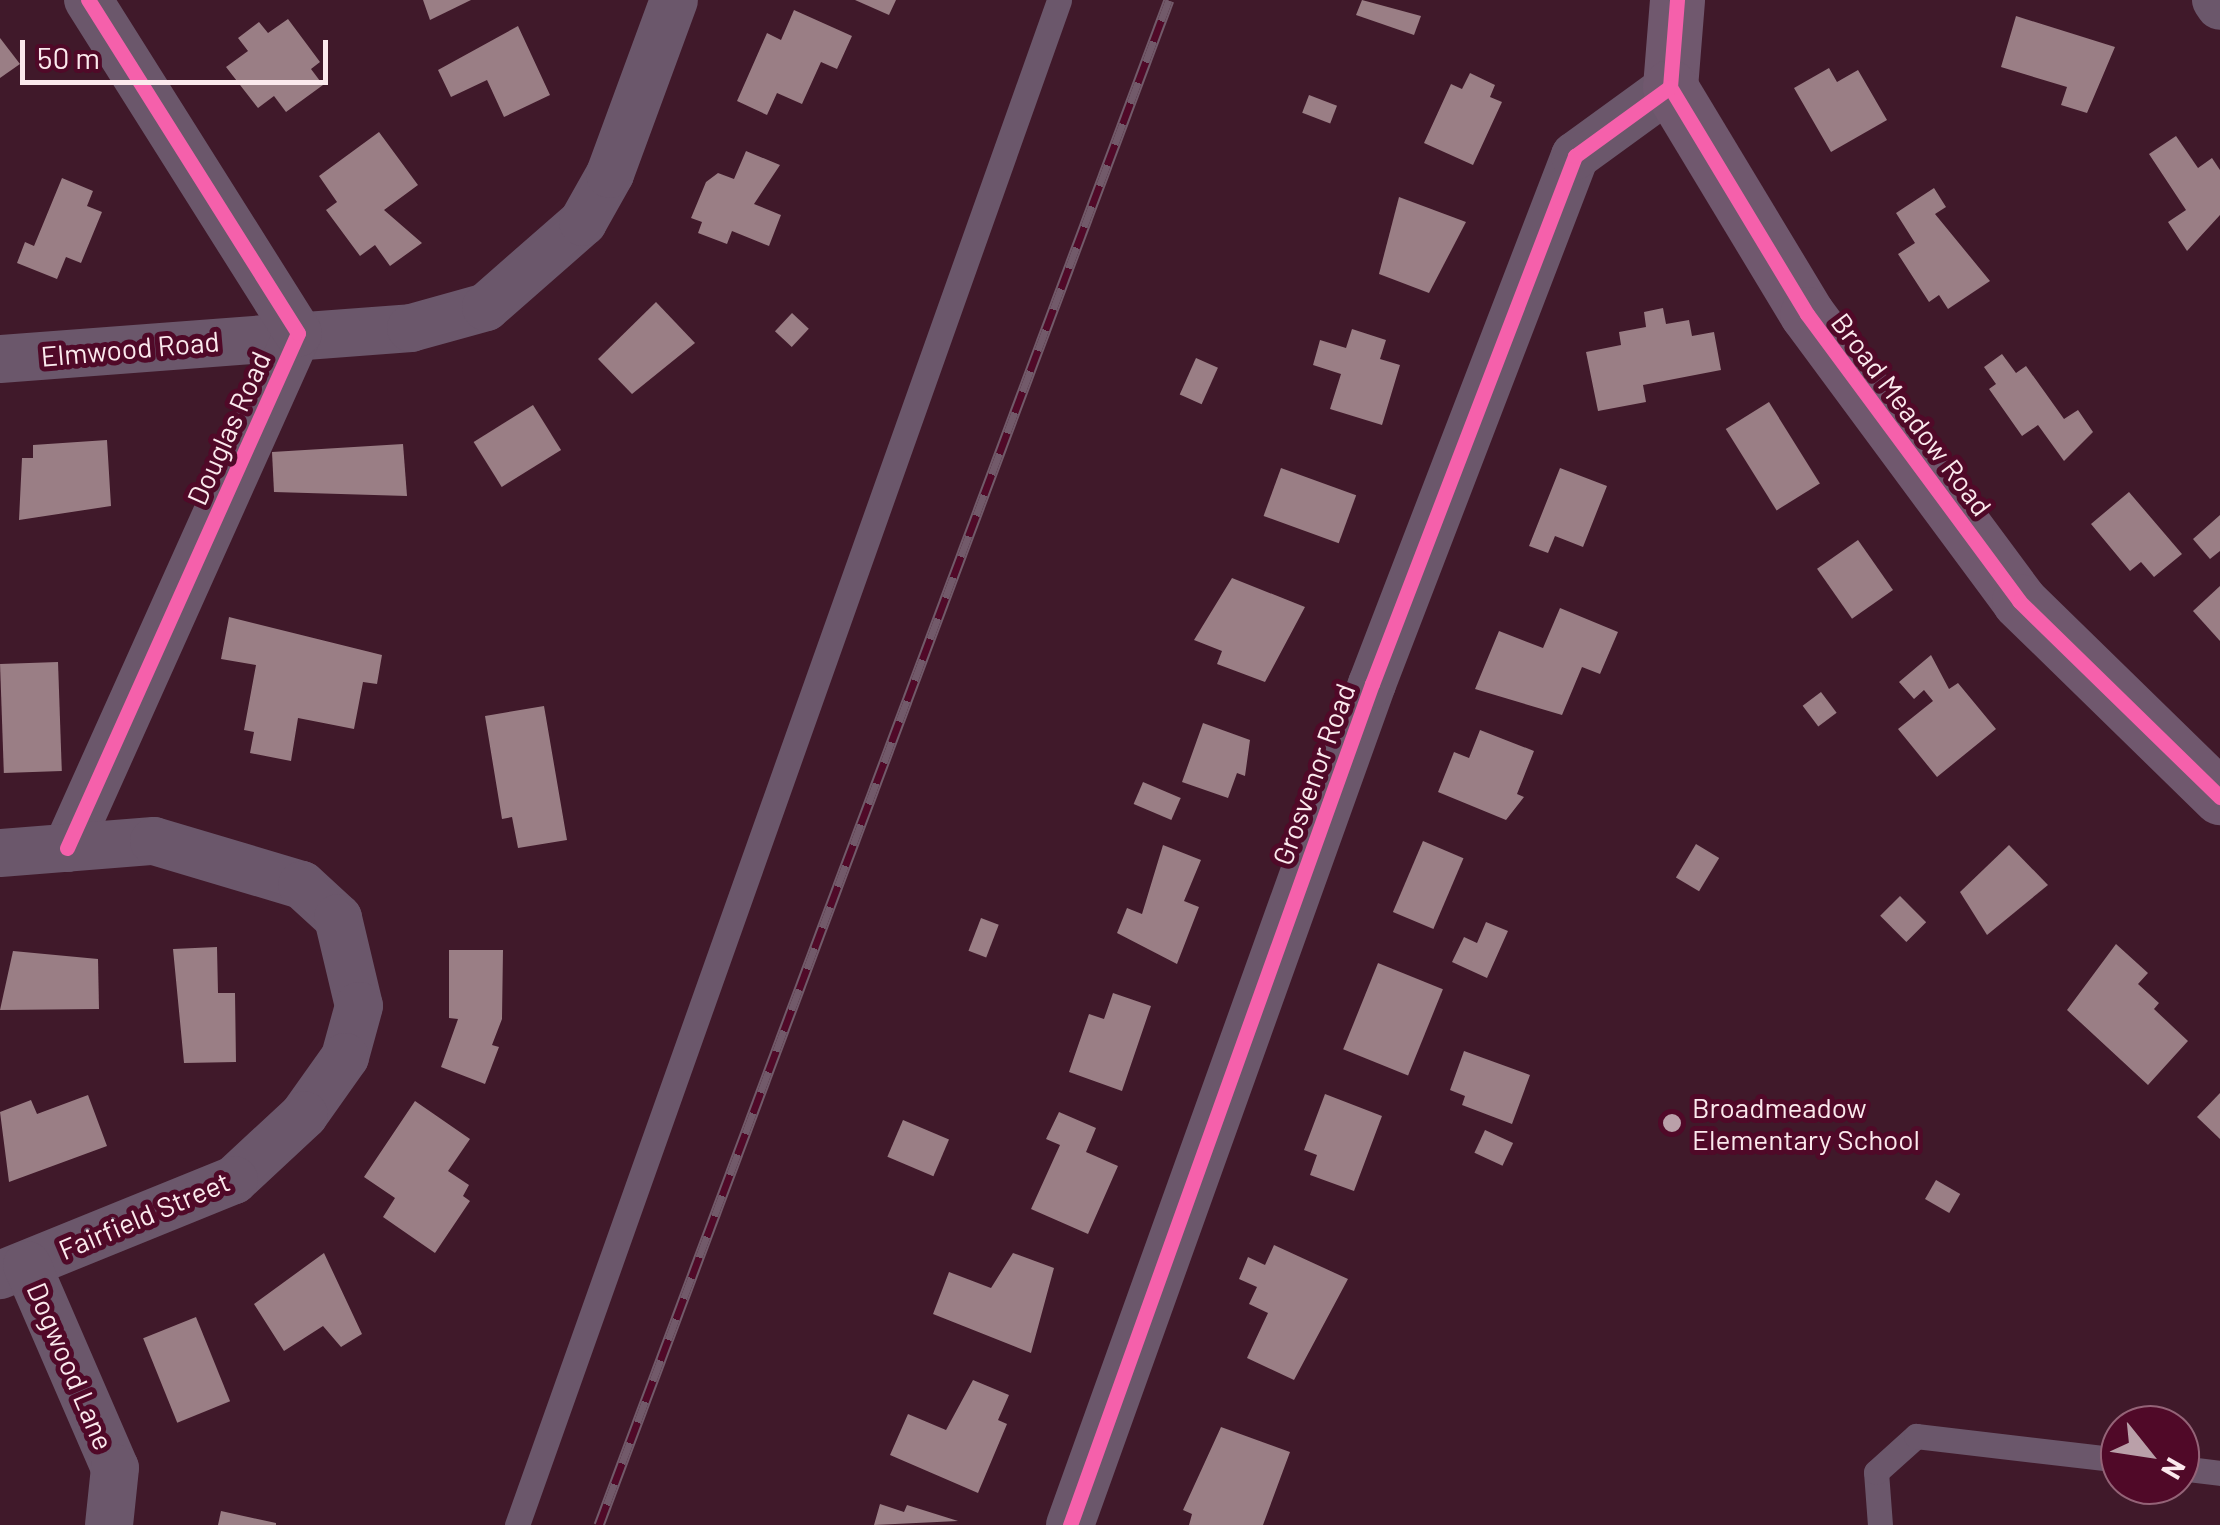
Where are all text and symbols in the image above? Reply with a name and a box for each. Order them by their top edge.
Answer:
scale bar [25,20,332,82]
text: 50 m [37,39,100,75]
street label: Broad Meadow Road [1825,306,1999,522]
street label: Elmwood Road [39,323,221,373]
street label: Douglas Road [179,346,277,510]
street label: Grosvenor Road [1265,679,1361,869]
place label: Broadmeadow Elementary School [1692,1090,1920,1156]
marker: Broadmeadow Elementary School [1661,1112,1683,1134]
street label: Fairfield Street [53,1164,235,1266]
street label: Dogwood Lane [21,1277,121,1455]
north arrow [2100,1405,2200,1505]
text: N [2155,1452,2194,1486]

